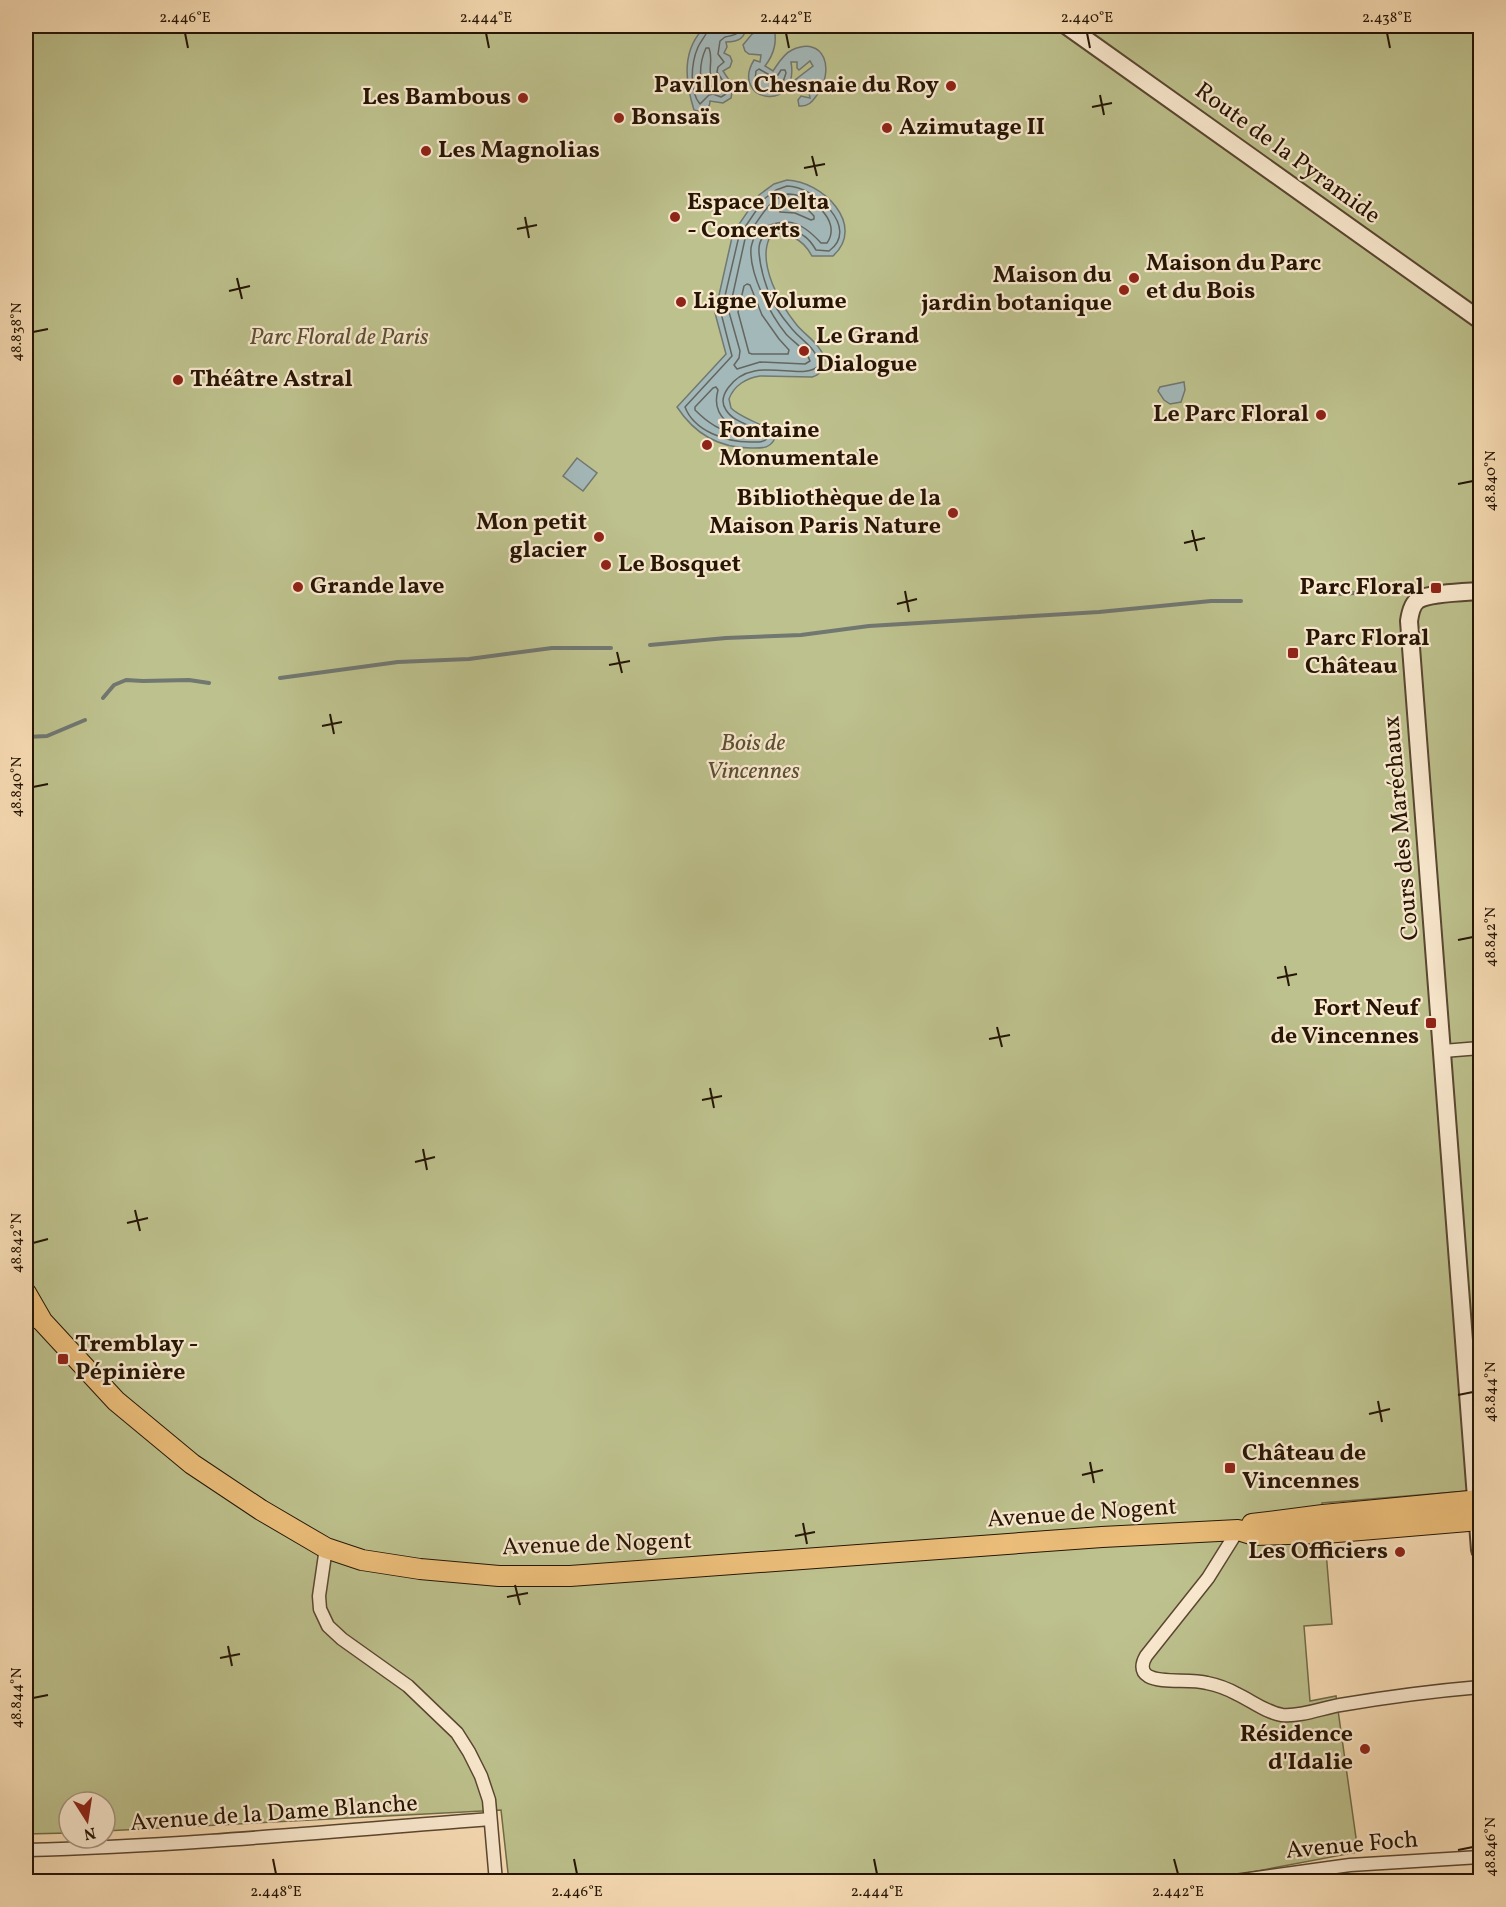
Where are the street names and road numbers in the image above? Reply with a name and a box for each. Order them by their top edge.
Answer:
street label: Route de la Pyramide [1187,75,1387,233]
street label: Cours des Maréchaux [1375,714,1429,942]
street label: Avenue de Nogent [986,1490,1178,1538]
street label: Avenue de Nogent [501,1525,693,1565]
street label: Avenue de la Dame Blanche [129,1787,419,1841]
street label: Avenue Foch [1284,1823,1420,1869]

